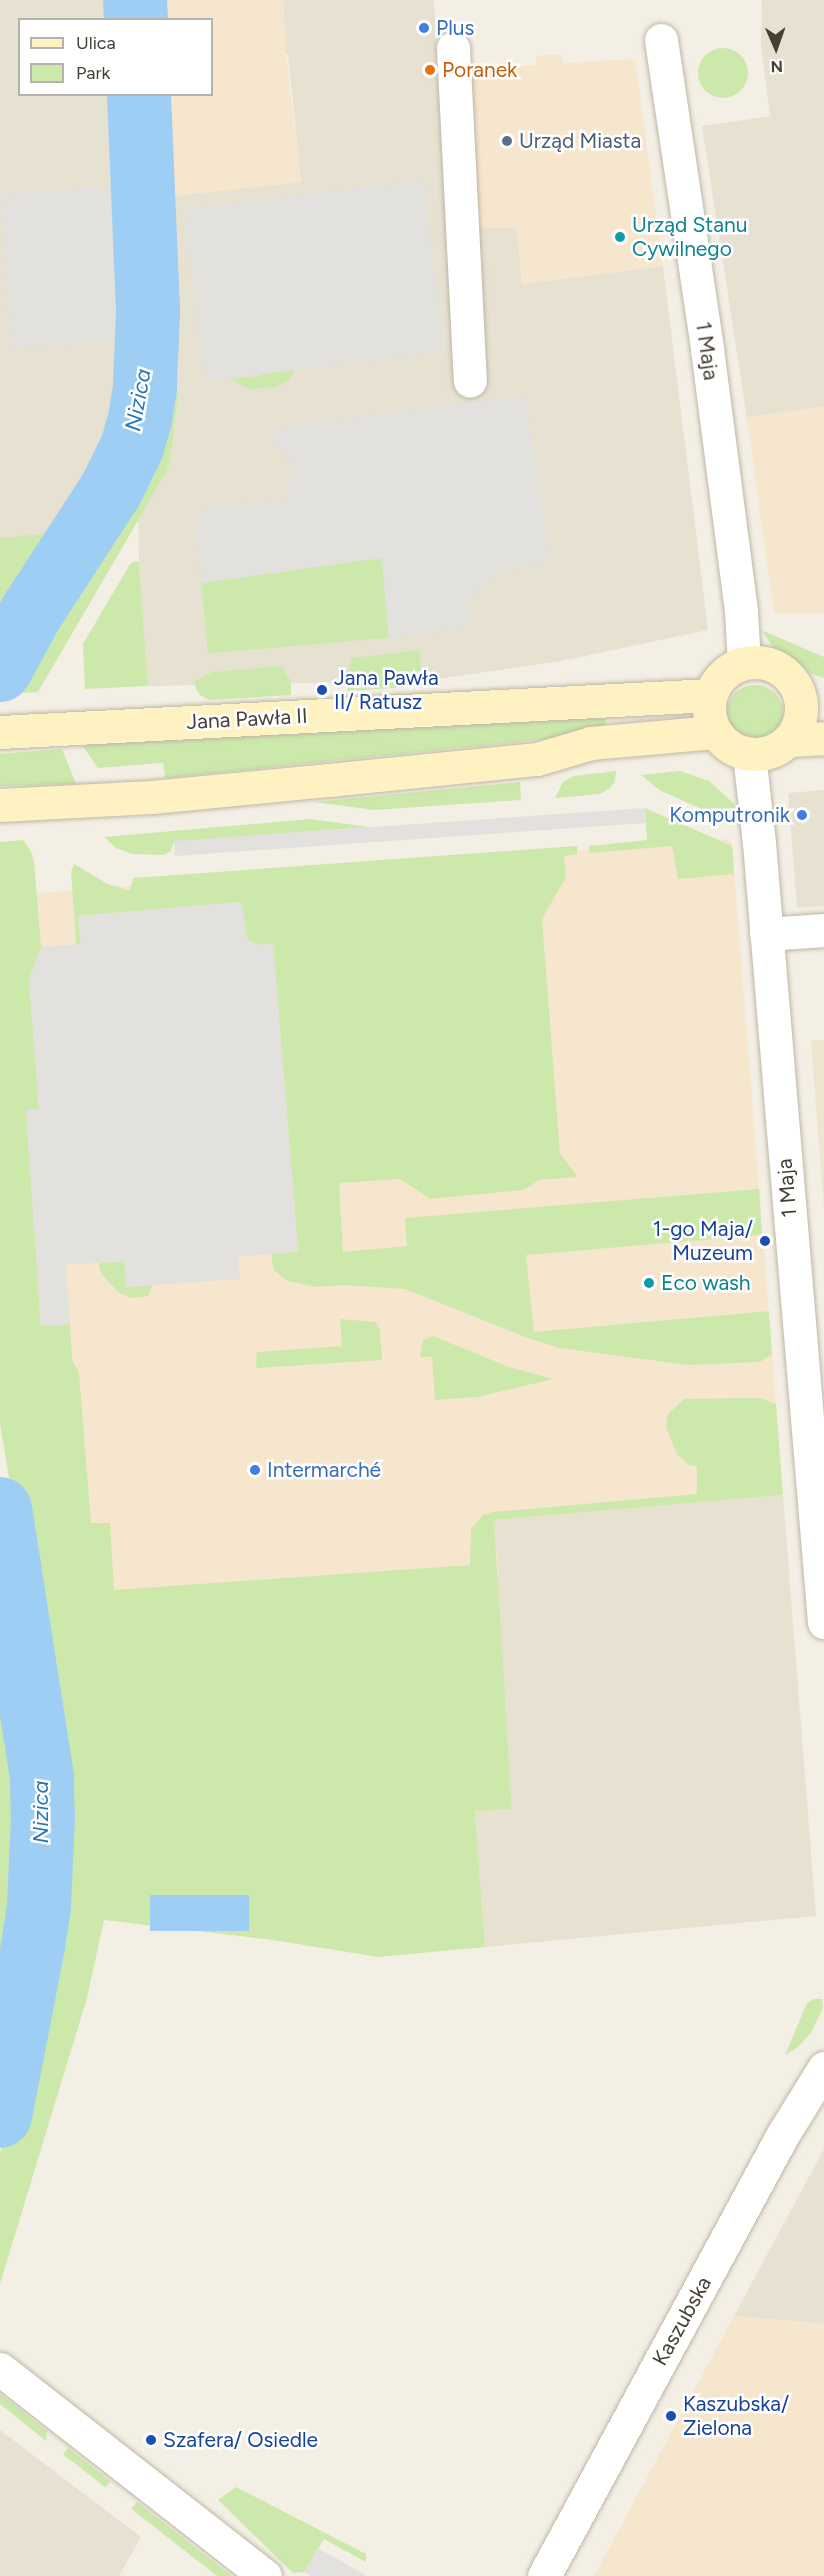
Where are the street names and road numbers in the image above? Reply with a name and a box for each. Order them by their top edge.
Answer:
street label: 1 Maja [690,320,724,382]
street label: Jana Pawła II [186,703,308,735]
street label: 1 Maja [772,1158,802,1218]
street label: Kaszubska [647,2272,717,2370]

